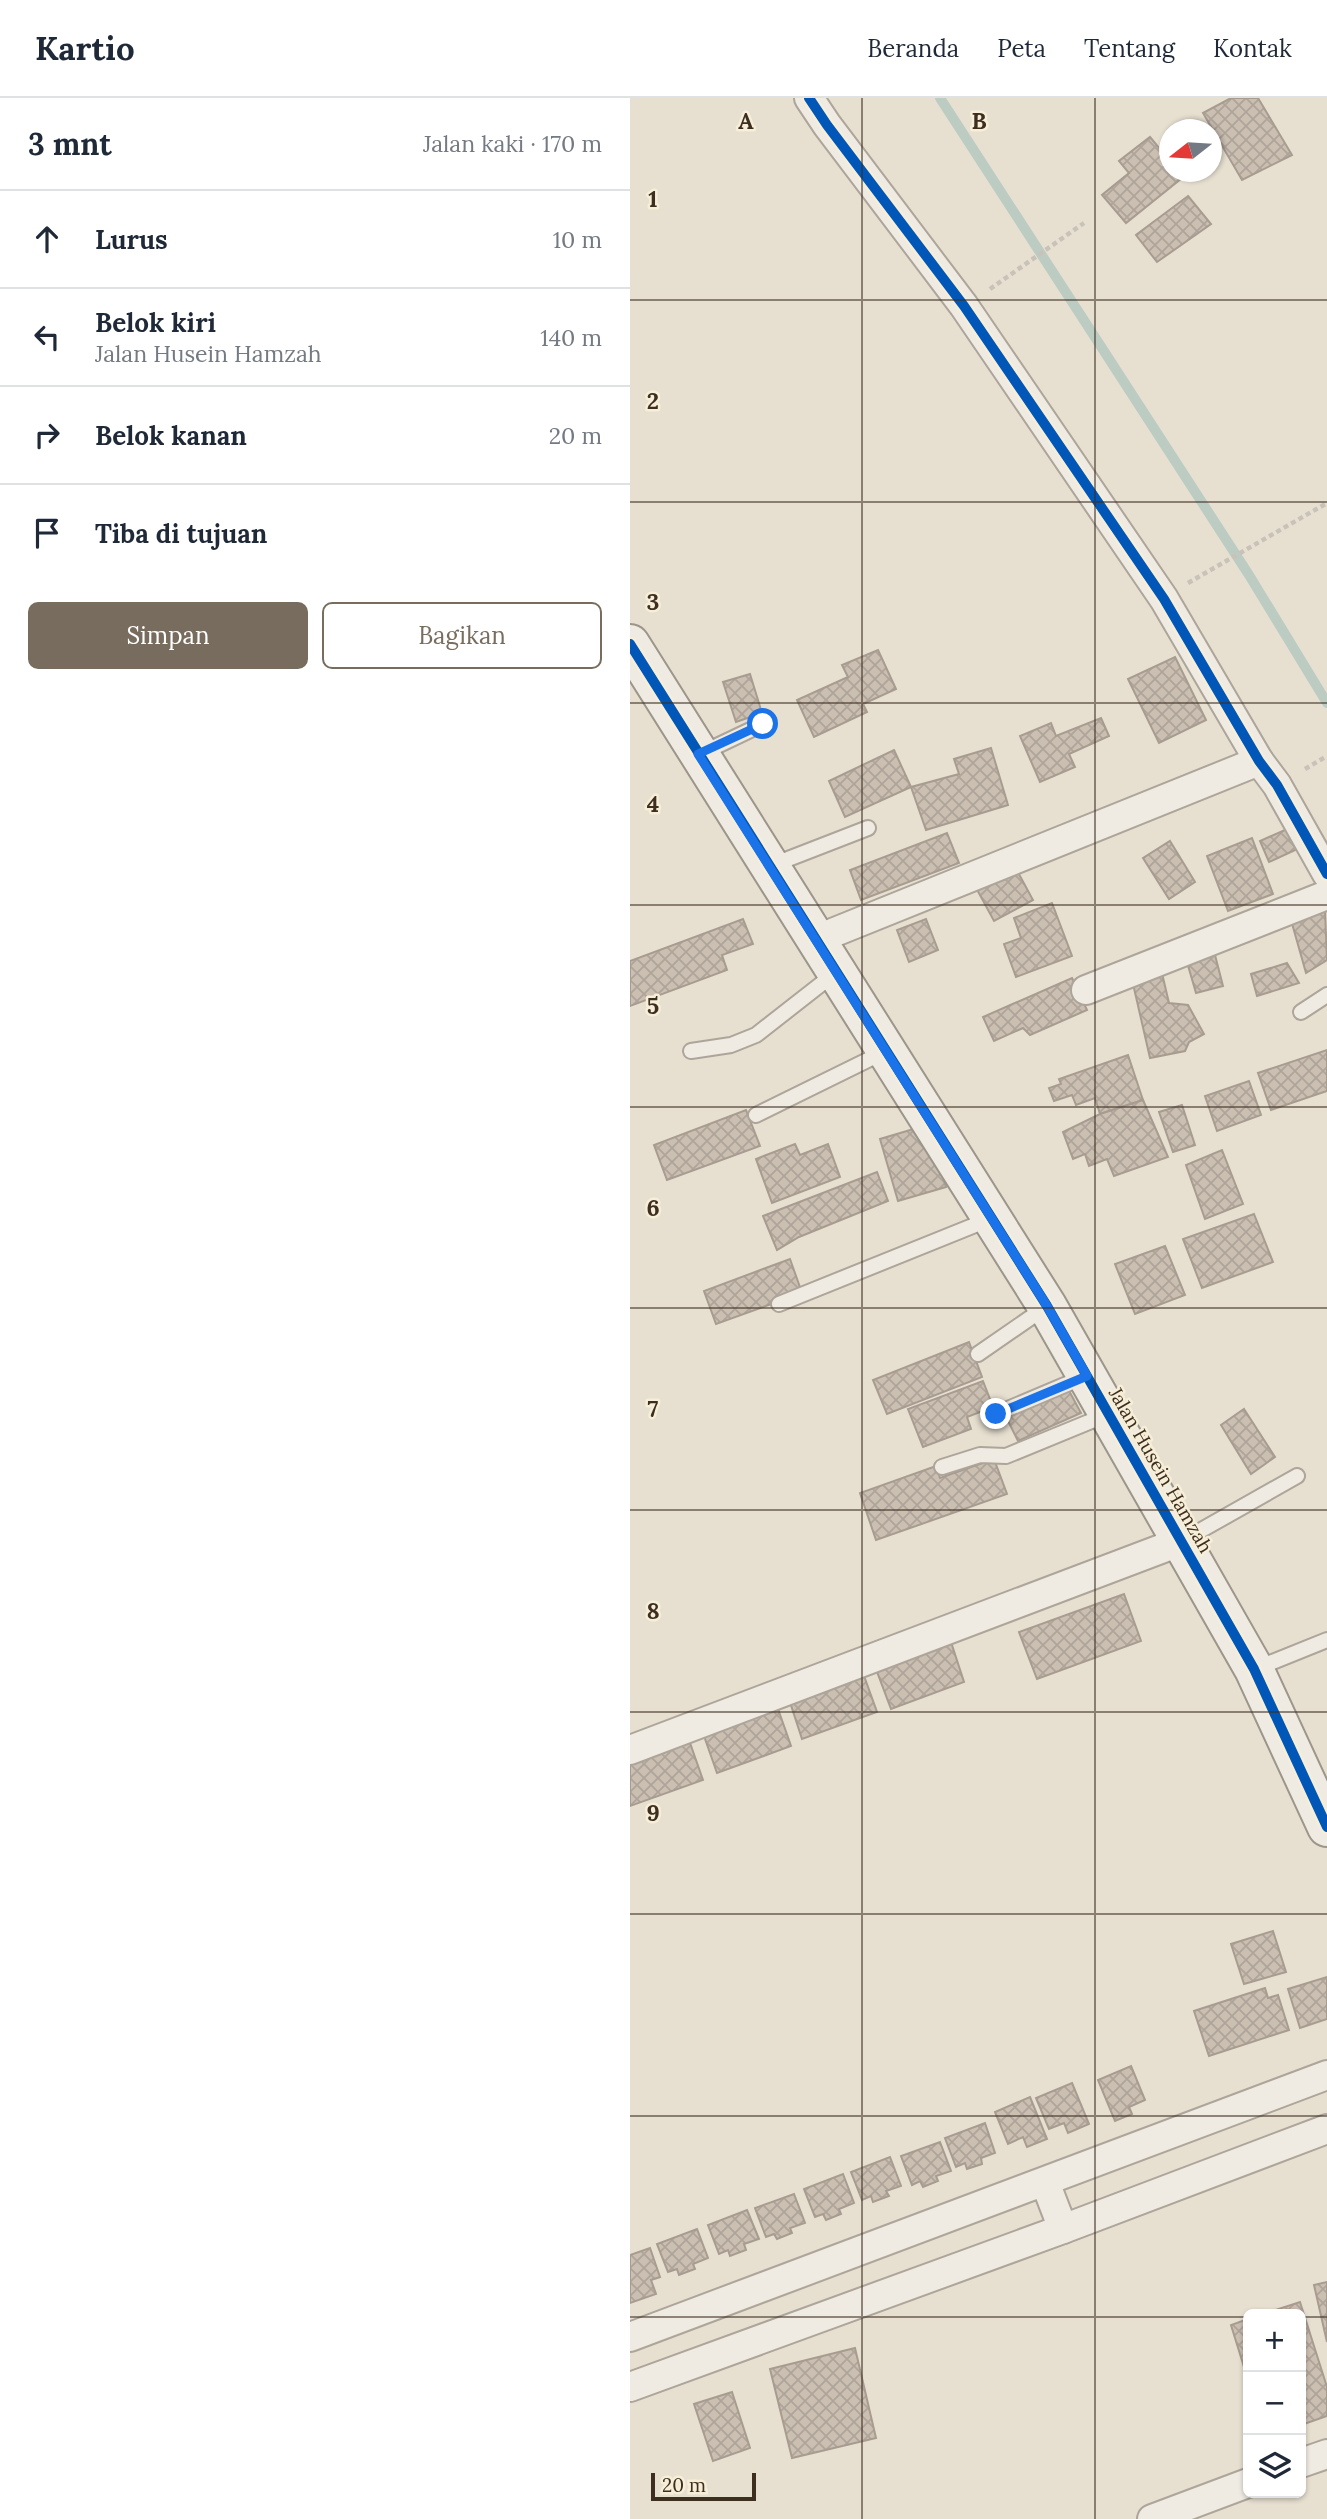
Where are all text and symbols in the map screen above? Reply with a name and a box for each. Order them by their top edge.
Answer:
text: Kartio [35,27,135,69]
text: Beranda [867,33,959,64]
text: Peta [997,33,1046,64]
text: Tentang [1084,33,1175,64]
text: Kontak [1213,33,1292,64]
text: A [738,106,754,135]
text: B [971,106,987,135]
north arrow [1159,119,1222,182]
text: 3 mnt [28,125,112,163]
text: Jalan kaki · 170 m [423,129,602,158]
text: 1 [648,184,658,213]
icon: ahead [28,220,66,258]
text: Lurus [95,223,168,256]
text: 10 m [553,225,602,254]
text: Belok kiri [95,306,216,339]
icon: left [28,318,66,356]
text: 140 m [540,323,602,352]
text: Jalan Husein Hamzah [95,339,322,368]
text: 2 [647,386,659,415]
icon: right [28,416,66,454]
text: Belok kanan [95,419,247,452]
text: 20 m [549,421,602,450]
icon: arrive [28,514,66,552]
text: Tiba di tujuan [95,517,267,550]
text: 3 [647,587,659,616]
button: Simpan [28,602,308,669]
button: Bagikan [322,602,602,669]
route start [747,708,778,739]
text: 4 [647,789,659,818]
text: 5 [647,991,659,1020]
text: 6 [646,1193,660,1222]
street label: Jalan Husein Hamzah [1103,1382,1218,1557]
text: 7 [648,1394,659,1423]
route end [980,1398,1011,1429]
text: 8 [646,1596,660,1625]
text: 9 [646,1798,660,1827]
map controls [1243,2309,1306,2498]
button: + [1243,2309,1306,2372]
button: − [1243,2372,1306,2435]
button: layers [1243,2435,1306,2498]
scale bar [651,2470,756,2502]
text: 20 m [662,2473,706,2497]

